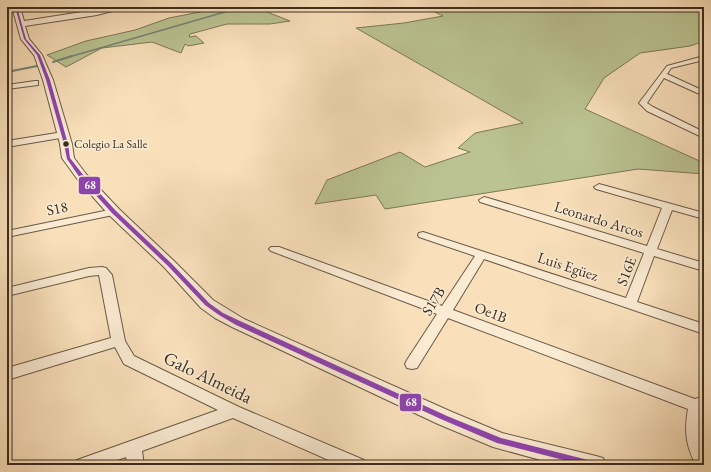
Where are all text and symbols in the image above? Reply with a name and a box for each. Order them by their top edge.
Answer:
place label: Colegio La Salle [74,136,148,152]
marker: Colegio La Salle [61,139,71,149]
line badge: 68 [78,176,101,195]
text: 68 [84,178,96,192]
street label: S18 [45,196,69,220]
street label: Leonardo Arcos [552,196,646,242]
street label: Luis Egüez [535,247,601,285]
street label: S16E [612,253,640,288]
street label: S17B [417,283,449,319]
street label: Oe1B [472,297,510,327]
street label: Galo Almeida [160,346,257,409]
line badge: 68 [399,393,422,412]
text: 68 [405,395,417,409]

